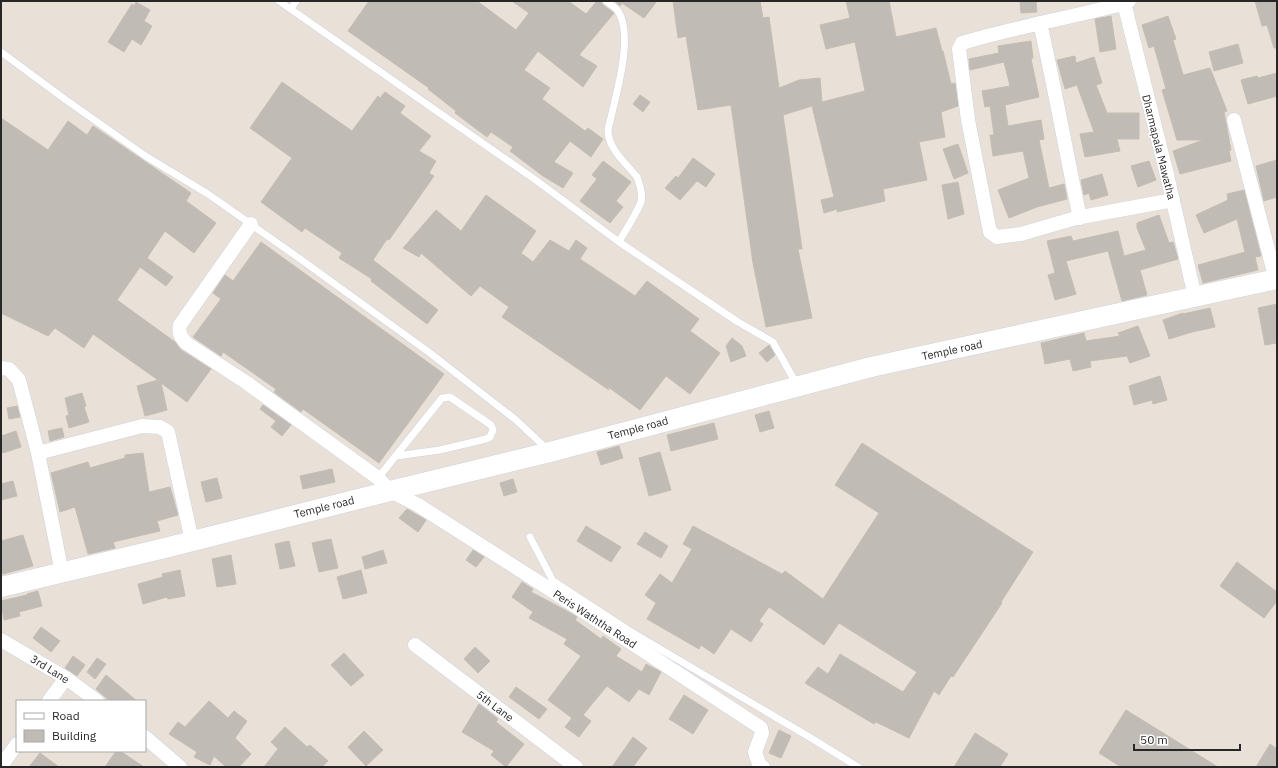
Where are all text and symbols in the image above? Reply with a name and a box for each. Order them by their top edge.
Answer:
street label: Dharmapala Mawatha [1139,93,1179,201]
street label: Temple road [920,337,984,363]
street label: Temple road [606,413,670,443]
street label: Temple road [292,493,356,521]
street label: Peris Waththa Road [551,587,639,651]
street label: 3rd Lane [28,652,72,686]
street label: 5th Lane [474,687,516,725]
legend [16,700,146,752]
text: Road [52,708,80,723]
scale bar [1134,726,1240,752]
text: Building [52,728,97,743]
text: 50 m [1140,732,1168,747]

